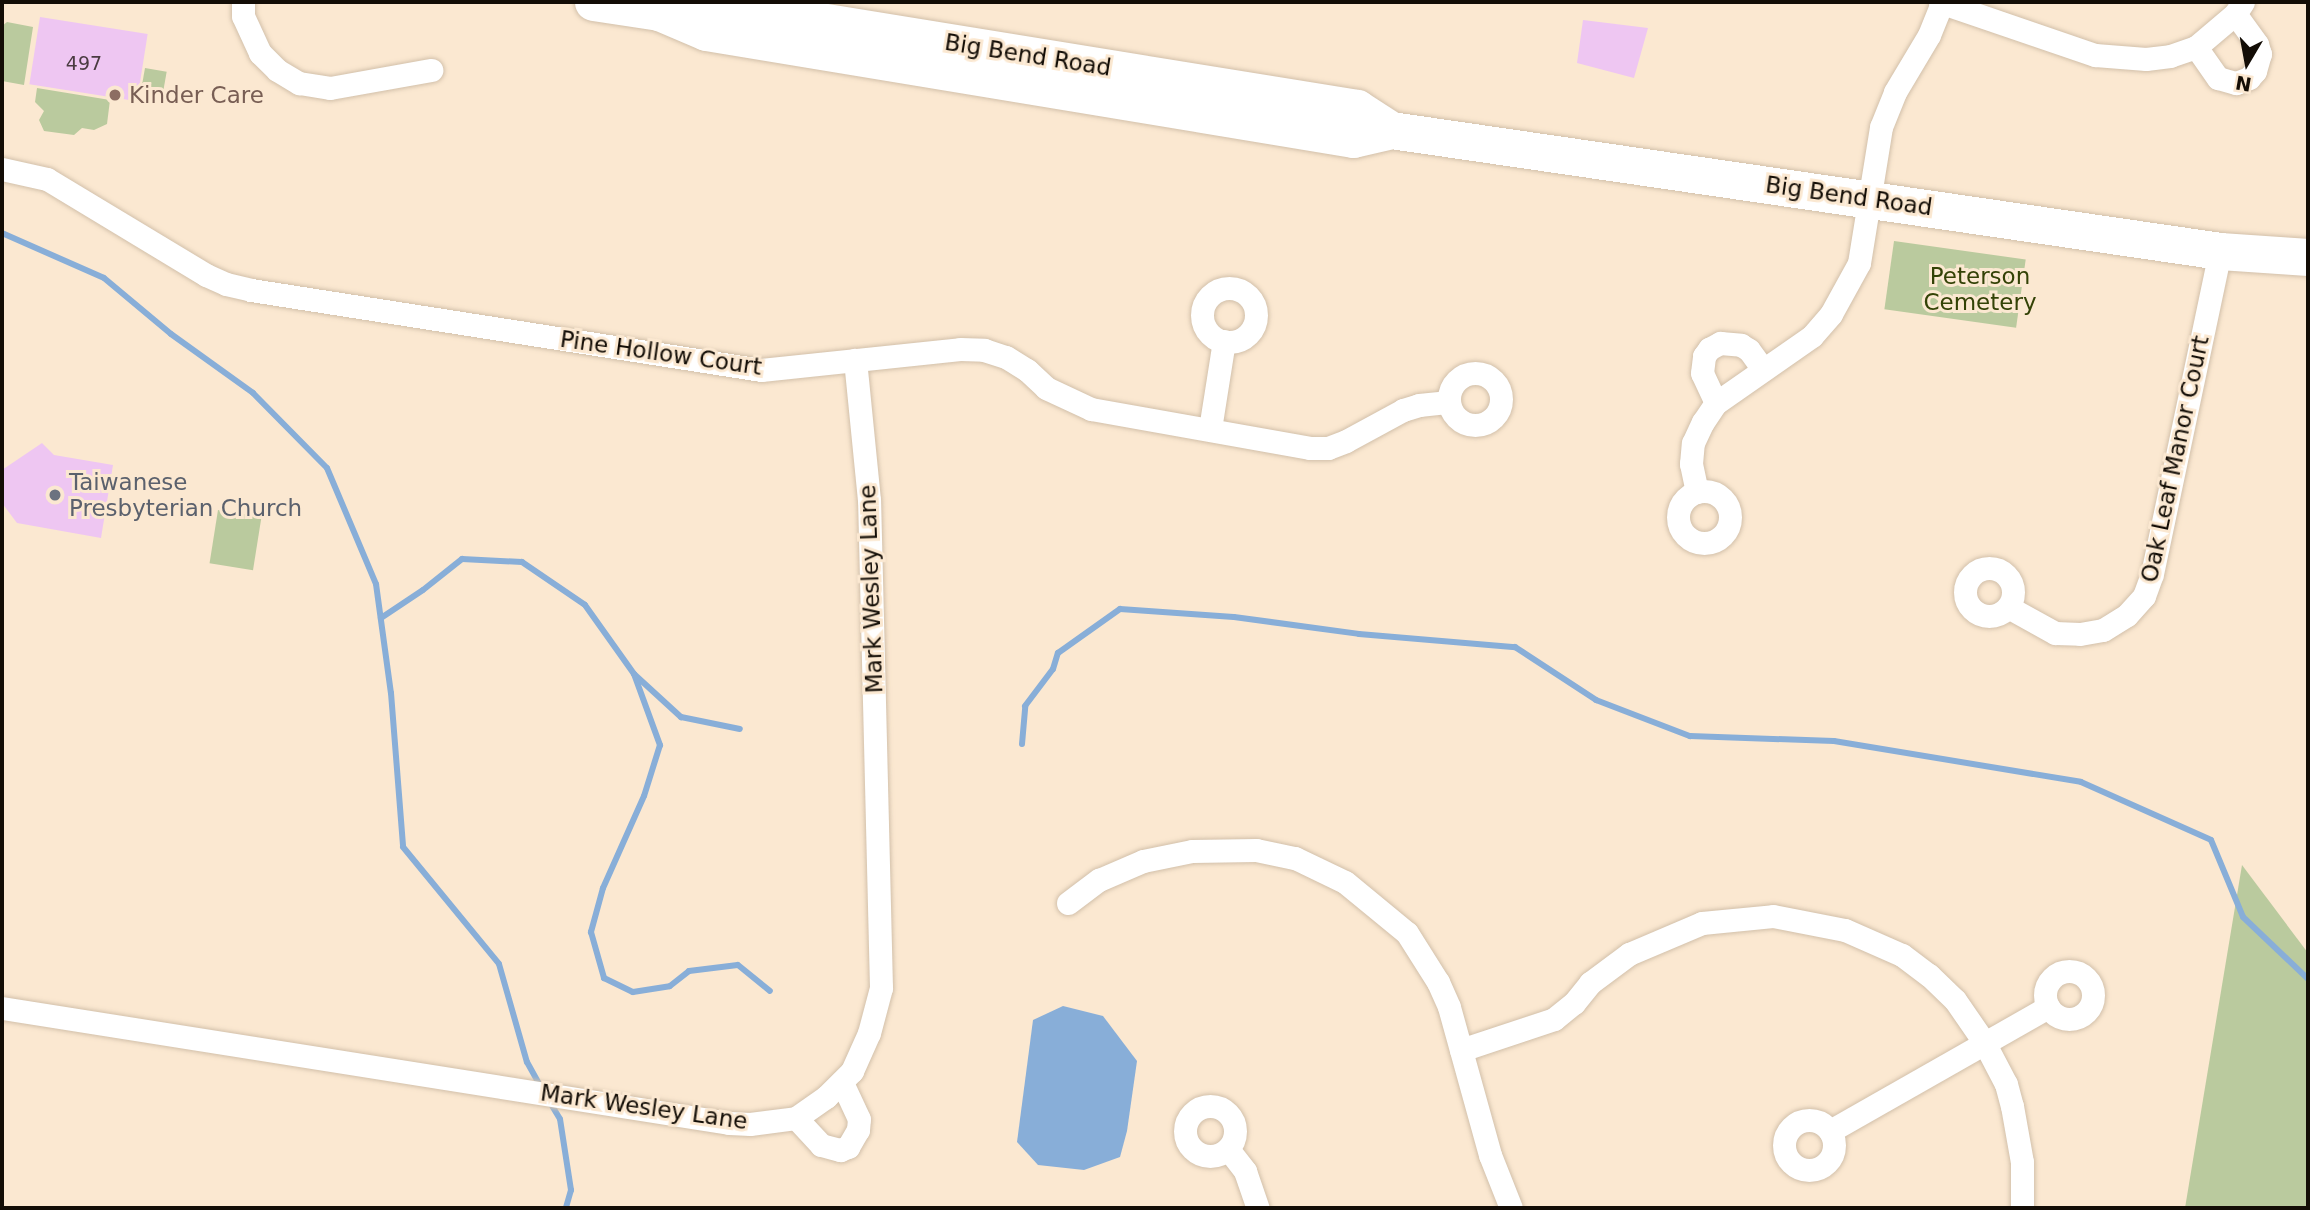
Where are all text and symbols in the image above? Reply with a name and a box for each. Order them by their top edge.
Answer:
street label: Big Bend Road [943,28,1113,82]
north arrow [2212,28,2282,98]
house number: 497 [66,53,102,75]
text: N [2234,71,2253,96]
place label: Kinder Care [129,81,264,109]
marker: Kinder Care [107,87,123,103]
street label: Big Bend Road [1764,171,1934,221]
park label: Peterson Cemetery [1923,262,2037,316]
street label: Pine Hollow Court [558,325,764,381]
street label: Oak Leaf Manor Court [2135,333,2215,585]
place label: Taiwanese Presbyterian Church [69,468,302,522]
street label: Mark Wesley Lane [854,484,888,694]
marker: Taiwanese Presbyterian Church [47,487,63,503]
street label: Mark Wesley Lane [539,1079,749,1135]

